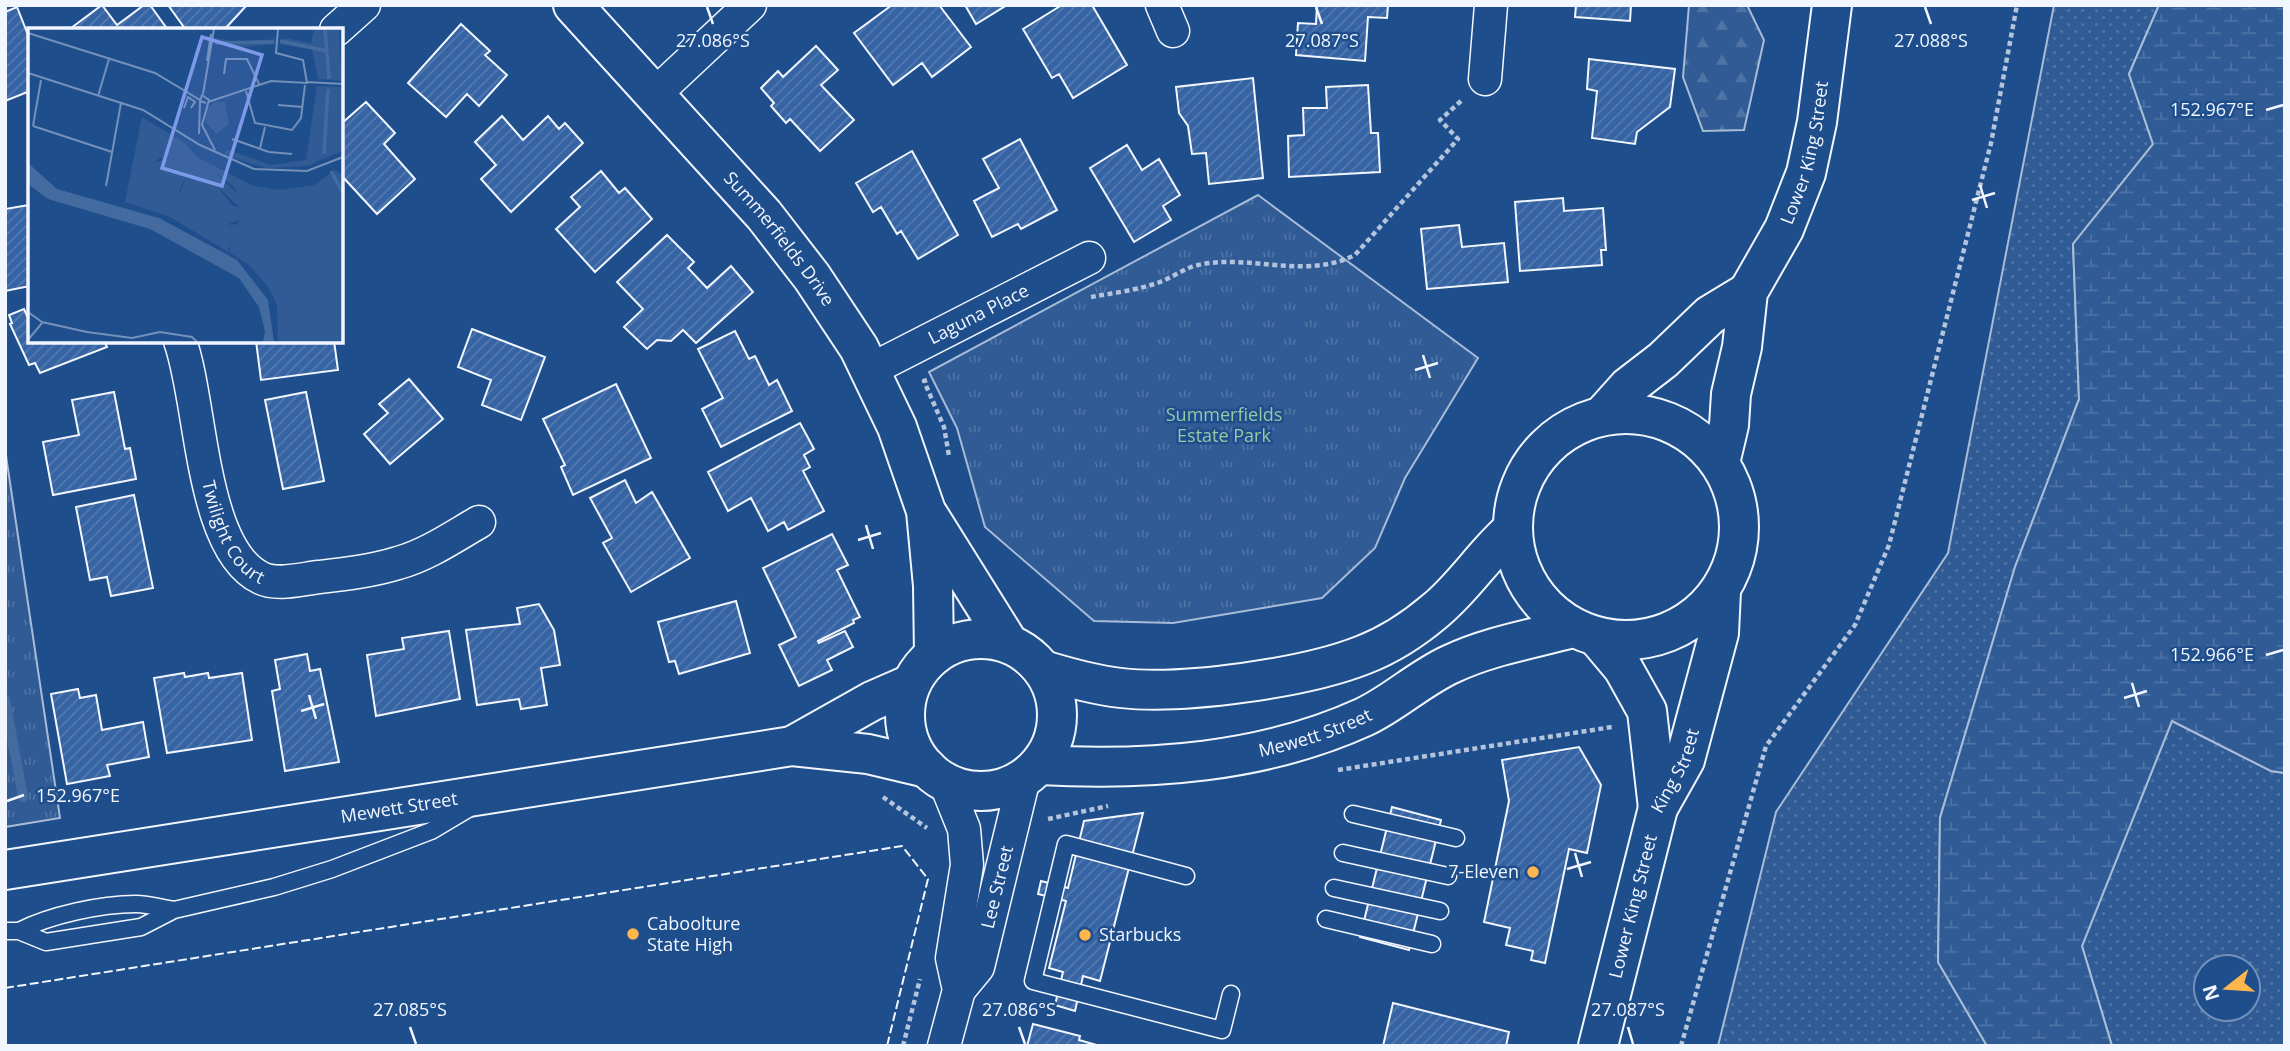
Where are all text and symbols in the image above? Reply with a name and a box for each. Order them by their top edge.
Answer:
inset map [28,28,343,343]
text: 27.086°S [676,28,750,52]
text: 27.087°S [1285,28,1359,52]
text: 27.088°S [1894,28,1968,52]
street label: Lower King Street [1774,79,1833,228]
text: 152.967°E [2170,97,2254,121]
street label: Summerfields Drive [719,166,841,310]
street label: Laguna Place [924,278,1033,349]
park label: Summerfields Estate Park [1166,402,1282,447]
street label: Twilight Court [197,478,269,589]
text: 152.966°E [2170,642,2254,666]
street label: Mewett Street [1256,702,1376,762]
street label: King Street [1645,726,1704,817]
text: 152.967°E [36,783,120,807]
street label: Mewett Street [339,786,459,828]
street label: Lower King Street [1603,832,1662,981]
street label: Lee Street [975,843,1018,931]
place label: 7-Eleven [1448,859,1519,883]
marker: 7-Eleven [1525,864,1541,880]
place label: Caboolture State High [647,911,740,956]
place label: Starbucks [1099,922,1181,946]
marker: Caboolture State High [625,926,641,942]
marker: Starbucks [1077,927,1093,943]
north arrow [2192,953,2262,1023]
text: N [2196,982,2225,1004]
text: 27.085°S [373,997,447,1021]
text: 27.086°S [982,997,1056,1021]
text: 27.087°S [1591,997,1665,1021]

